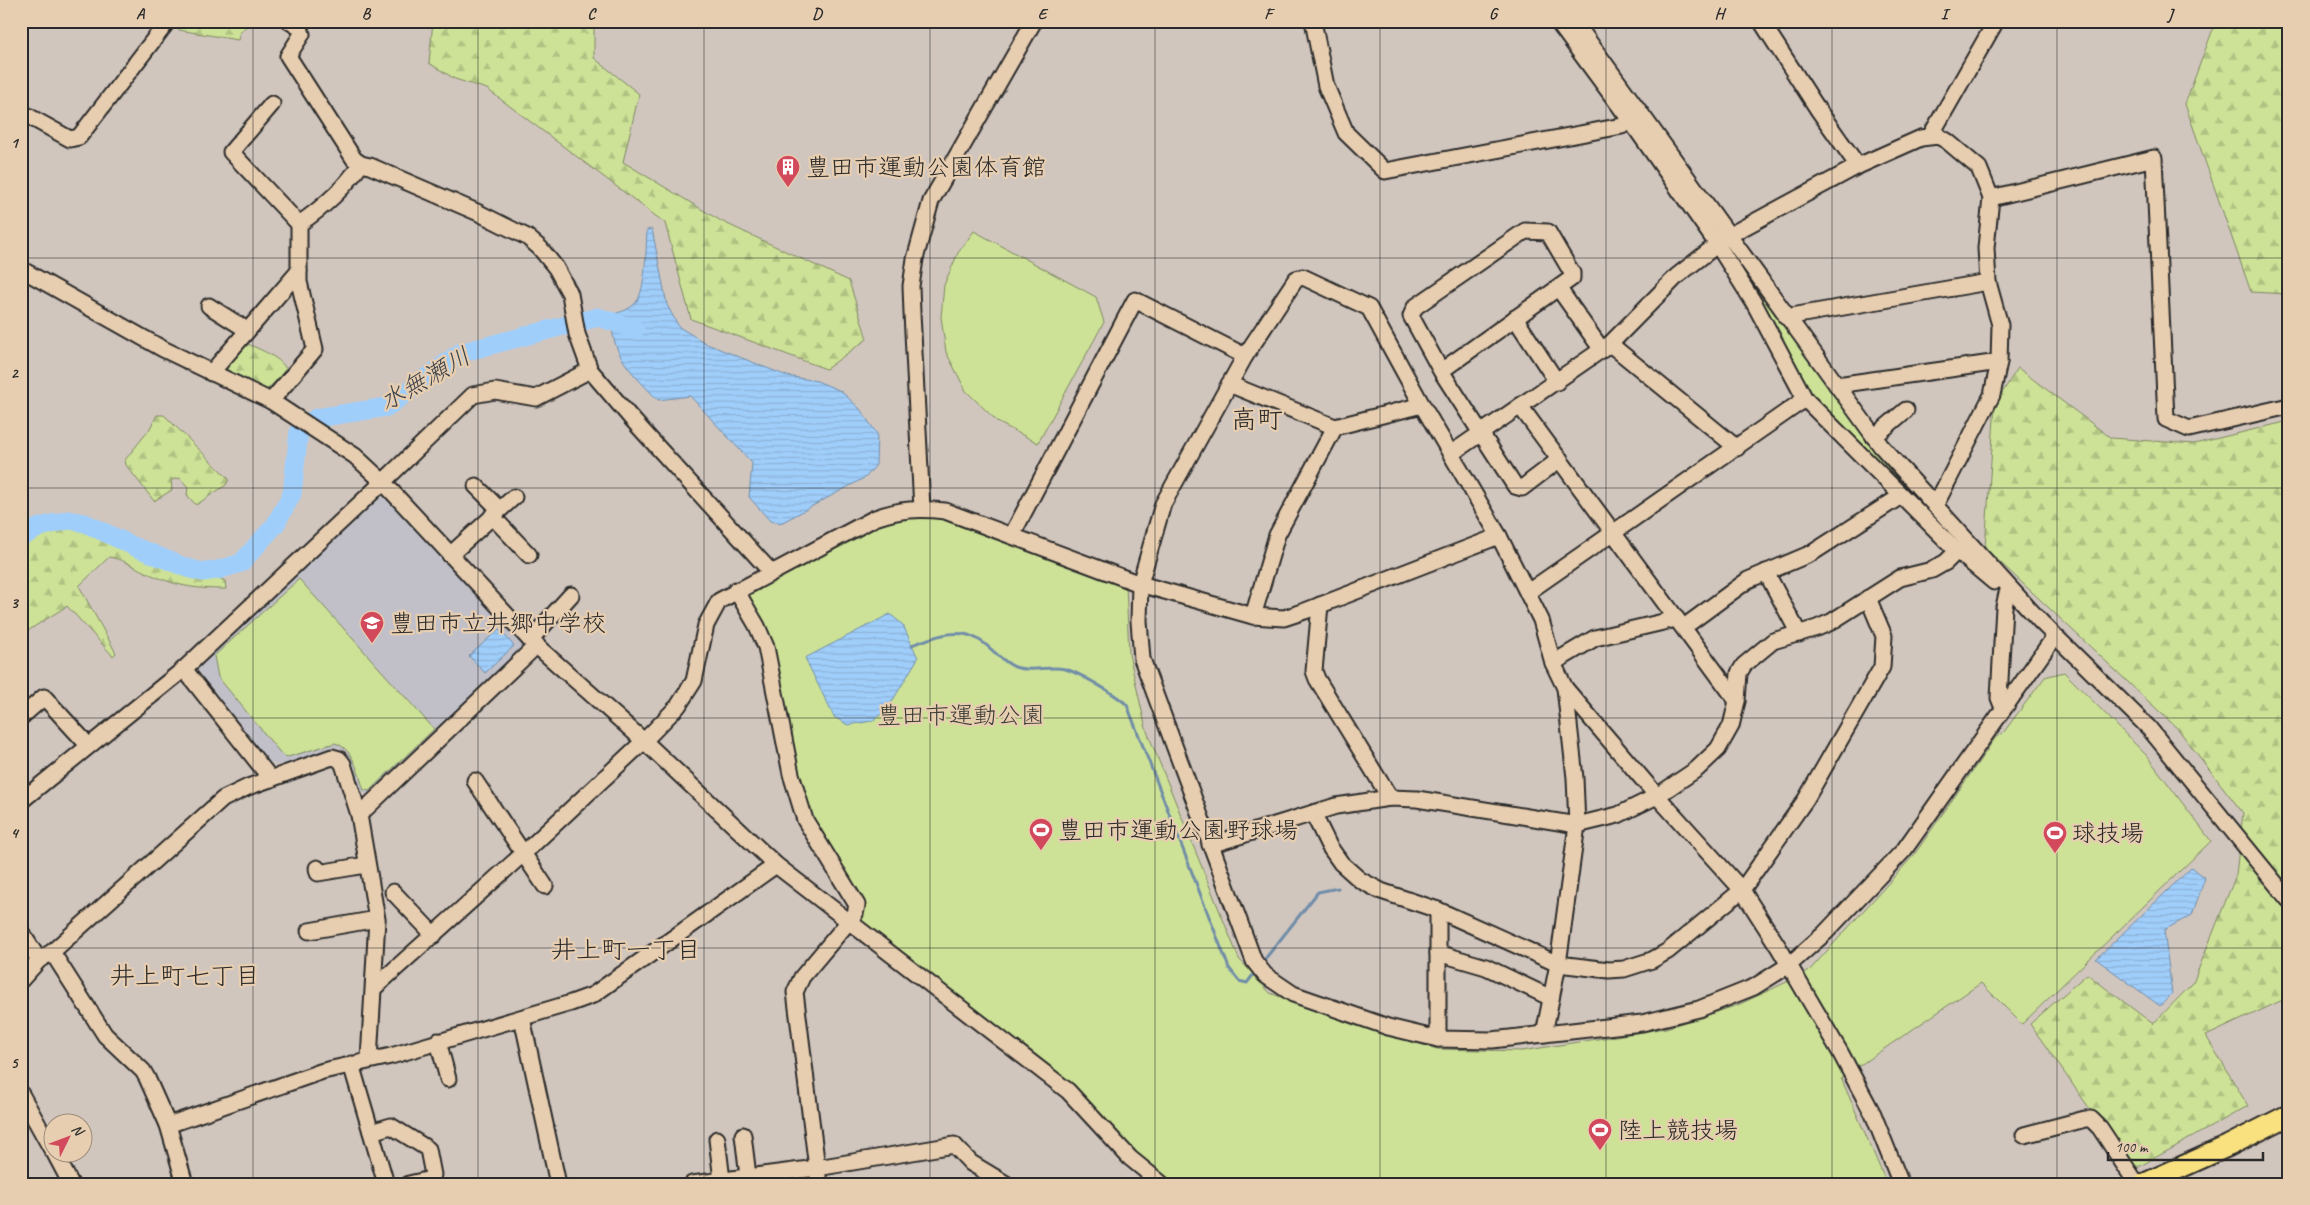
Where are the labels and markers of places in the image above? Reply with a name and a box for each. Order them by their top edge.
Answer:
place label: 豊田市運動公園体育館 [806,152,1046,182]
building icon: 豊田市運動公園体育館 [775,154,801,188]
place label: 豊田市立井郷中学校 [390,608,606,638]
school or university icon: 豊田市立井郷中学校 [359,610,385,644]
place label: 豊田市運動公園野球場 [1058,815,1298,845]
sports icon: 豊田市運動公園野球場 [1028,817,1054,851]
place label: 球技場 [2072,818,2144,848]
sports icon: 球技場 [2042,820,2068,854]
place label: 陸上競技場 [1618,1115,1738,1145]
sports icon: 陸上競技場 [1587,1117,1613,1151]

